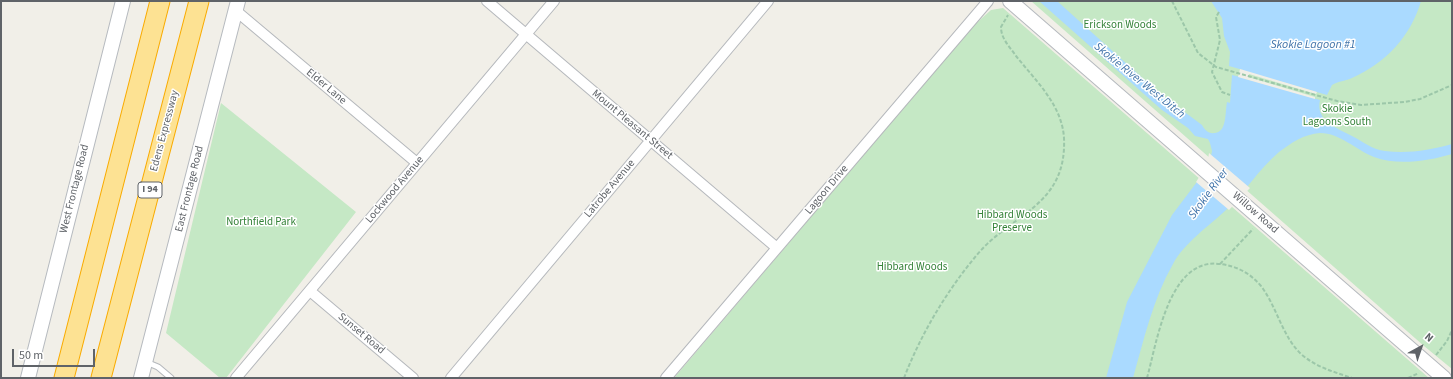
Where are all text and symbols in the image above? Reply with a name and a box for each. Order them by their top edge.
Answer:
park label: Erickson Woods [1084,19,1156,33]
water label: Skokie Lagoon #1 [1270,38,1356,52]
water label: Skokie River West Ditch [1091,40,1187,122]
street label: Elder Lane [303,66,349,108]
street label: Mount Pleasant Street [589,87,675,163]
street label: Edens Expressway [148,89,182,173]
park label: Skokie Lagoons South [1303,103,1371,129]
street label: West Frontage Road [58,143,92,235]
street label: East Frontage Road [173,145,207,233]
street label: Lockwood Avenue [363,154,427,226]
street label: Latrobe Avenue [582,157,638,221]
street label: Lagoon Drive [803,163,851,217]
water label: Skokie River [1186,166,1232,222]
road number: I 94 [138,182,162,198]
street label: Willow Road [1229,189,1281,237]
park label: Hibbard Woods Preserve [977,209,1047,235]
park label: Northfield Park [226,216,296,230]
park label: Hibbard Woods [877,261,947,275]
street label: Sunset Road [335,311,387,357]
north arrow [1401,327,1441,367]
text: N [1421,329,1437,346]
scale bar [14,341,97,367]
text: 50 m [19,347,43,364]

